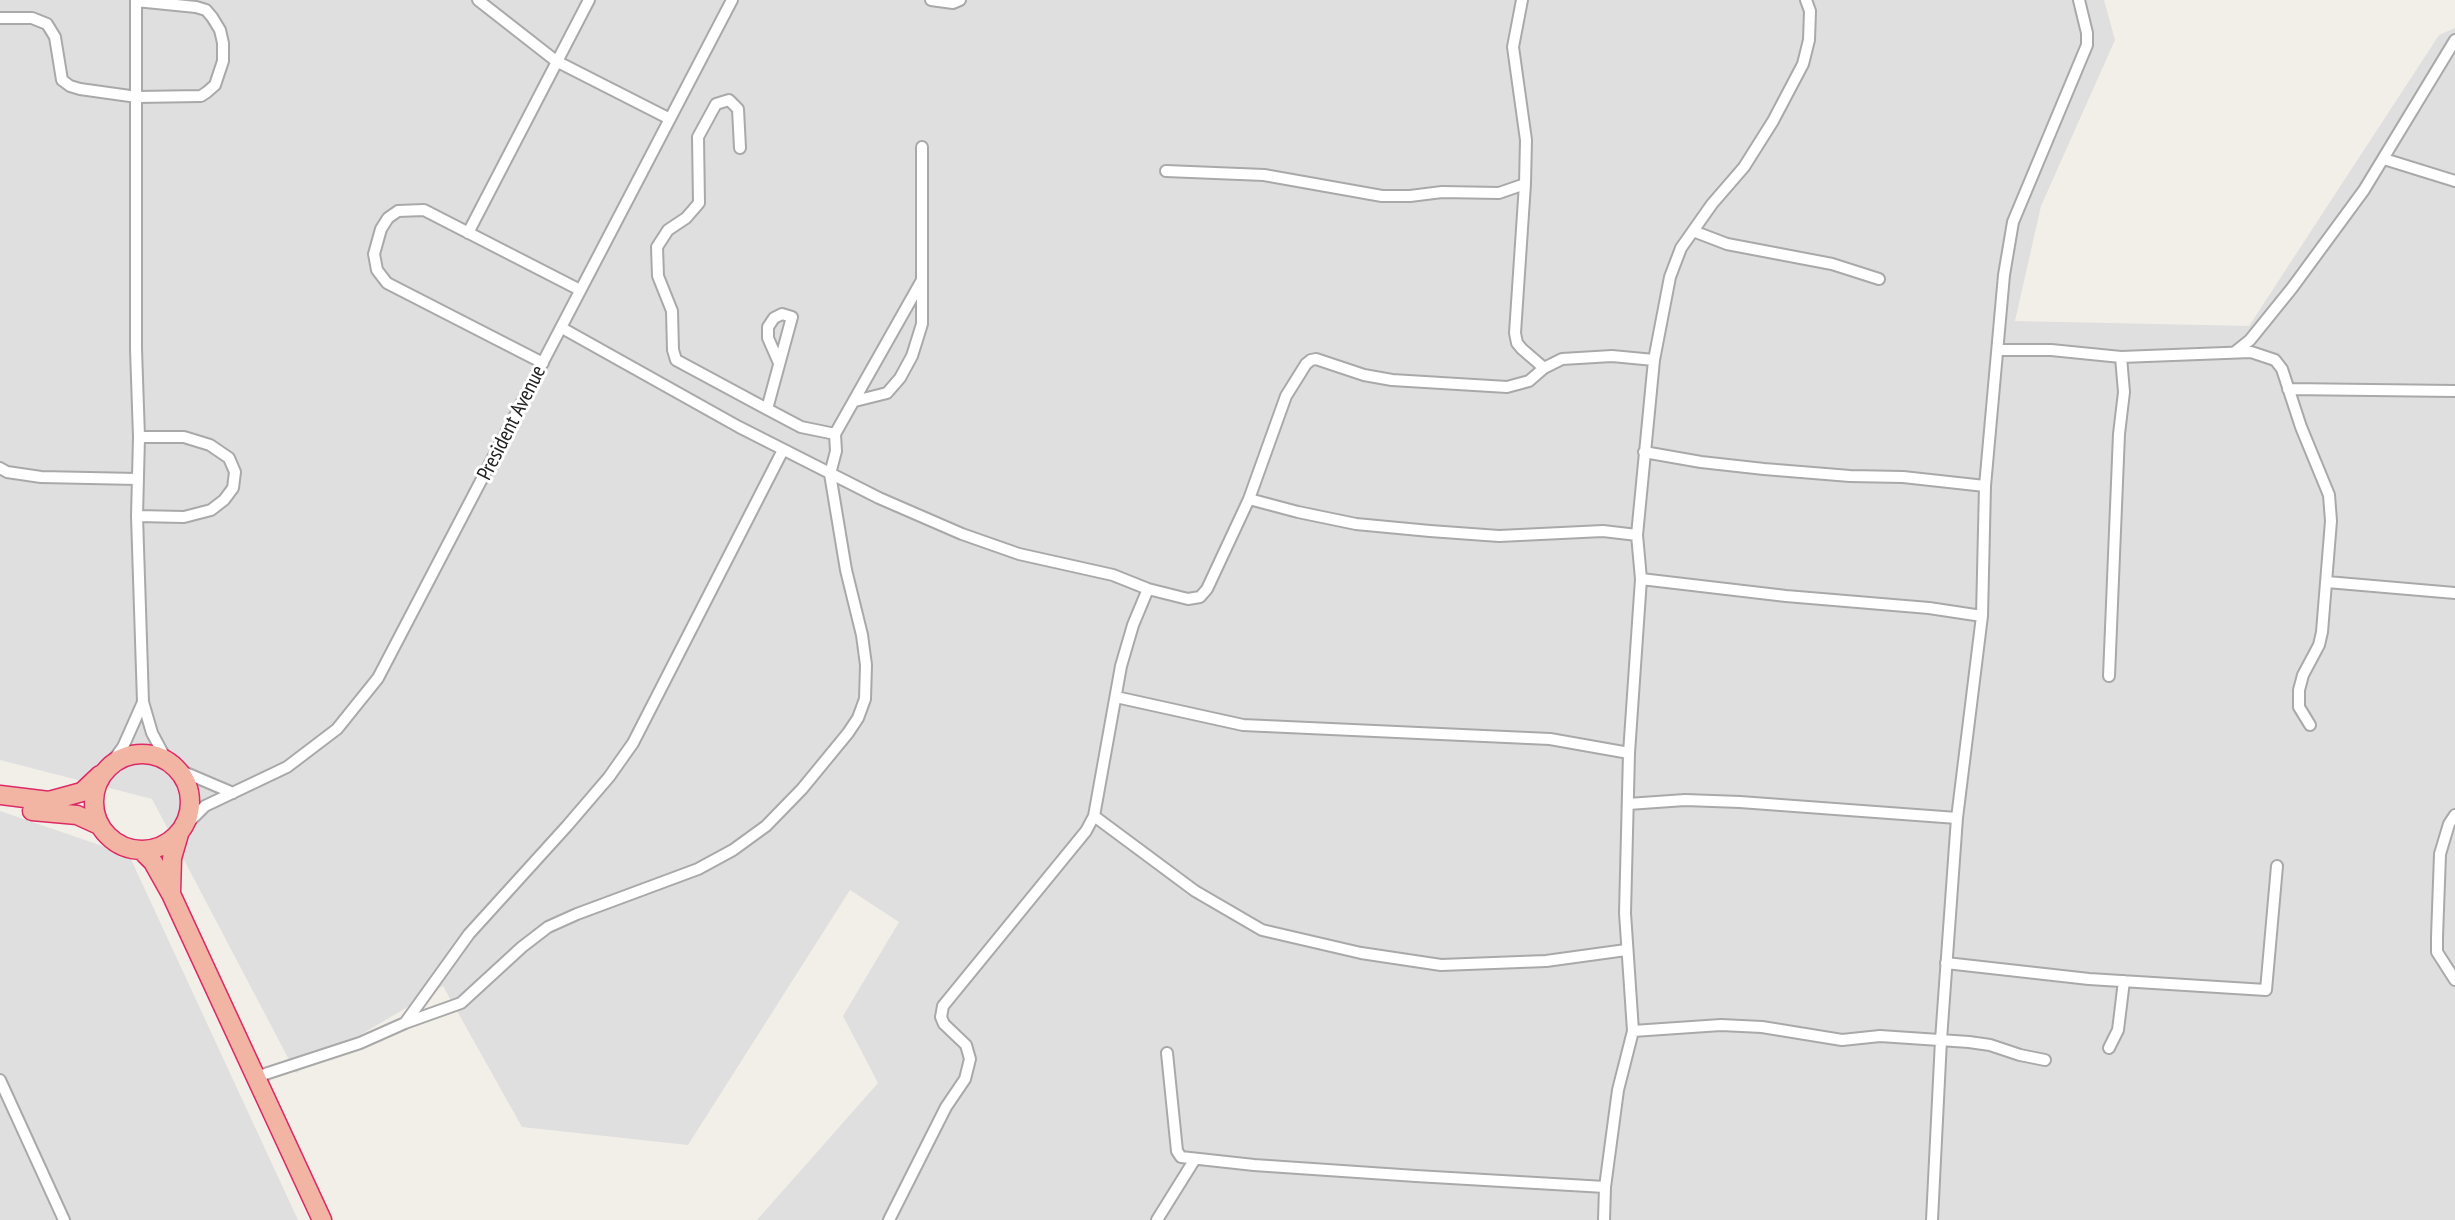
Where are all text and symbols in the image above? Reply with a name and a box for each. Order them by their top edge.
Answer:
street label: President Avenue [472,361,552,485]

